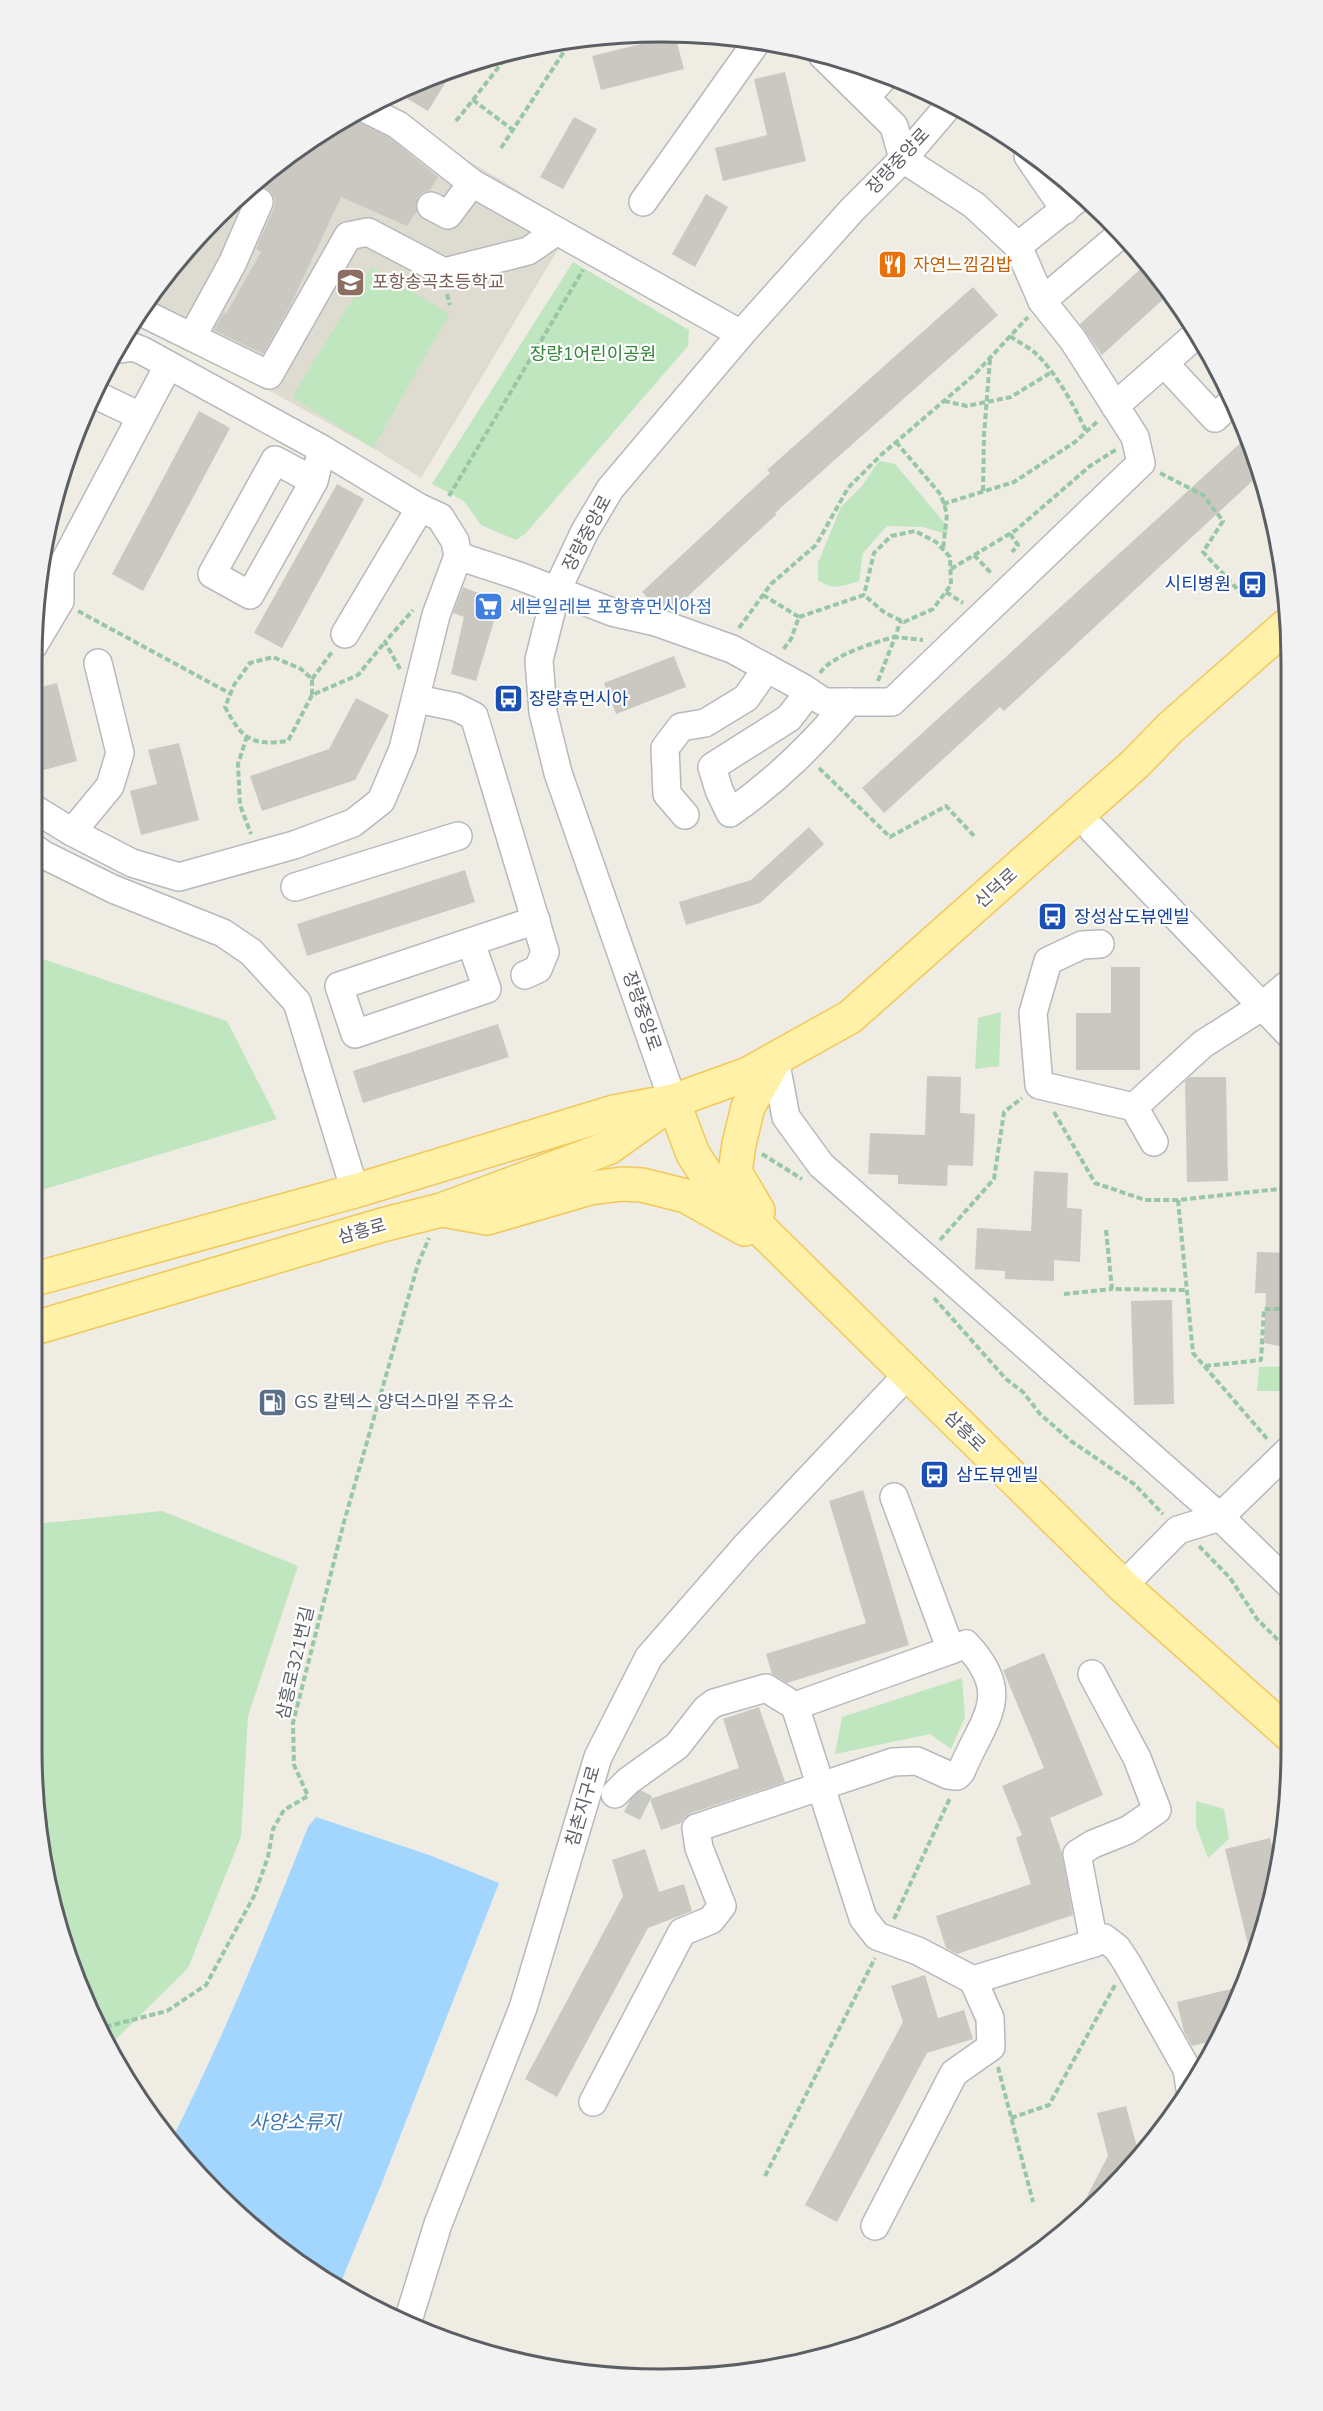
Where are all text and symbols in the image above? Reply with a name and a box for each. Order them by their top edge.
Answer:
street label: 장량중앙로 [861,123,935,199]
restaurant icon: 자연느낌김밥 [876,249,908,281]
place label: 자연느낌김밥 [913,253,1012,277]
school or university icon: 포항송곡초등학교 [335,266,367,298]
place label: 포항송곡초등학교 [372,270,504,294]
park label: 장량1어린이공원 [530,342,656,366]
street label: 장량중앙로 [557,491,617,575]
bus stop icon: 시티병원 [1236,568,1268,600]
place label: 시티병원 [1165,572,1231,596]
supermarket icon: 세븐일레븐 포항휴먼시아점 [472,591,504,623]
place label: 세븐일레븐 포항휴먼시아점 [509,595,712,619]
bus stop icon: 장량휴먼시아 [492,683,524,715]
place label: 장량휴먼시아 [529,687,629,711]
street label: 신덕로 [970,862,1022,914]
bus stop icon: 장성삼도뷰엔빌 [1037,901,1069,933]
place label: 장성삼도뷰엔빌 [1074,905,1190,929]
street label: 장량중앙로 [617,968,667,1054]
street label: 삼흥로 [335,1213,389,1249]
fuel station icon: GS 칼텍스 양덕스마일 주유소 [257,1386,289,1418]
place label: GS 칼텍스 양덕스마일 주유소 [294,1390,514,1414]
street label: 삼흥로 [939,1405,991,1457]
bus stop icon: 삼도뷰엔빌 [919,1459,951,1491]
place label: 삼도뷰엔빌 [956,1463,1039,1487]
street label: 삼흥로321번길 [270,1604,320,1722]
street label: 침촌지구로 [560,1763,606,1849]
water label: 사양소류지 [249,2109,343,2136]

